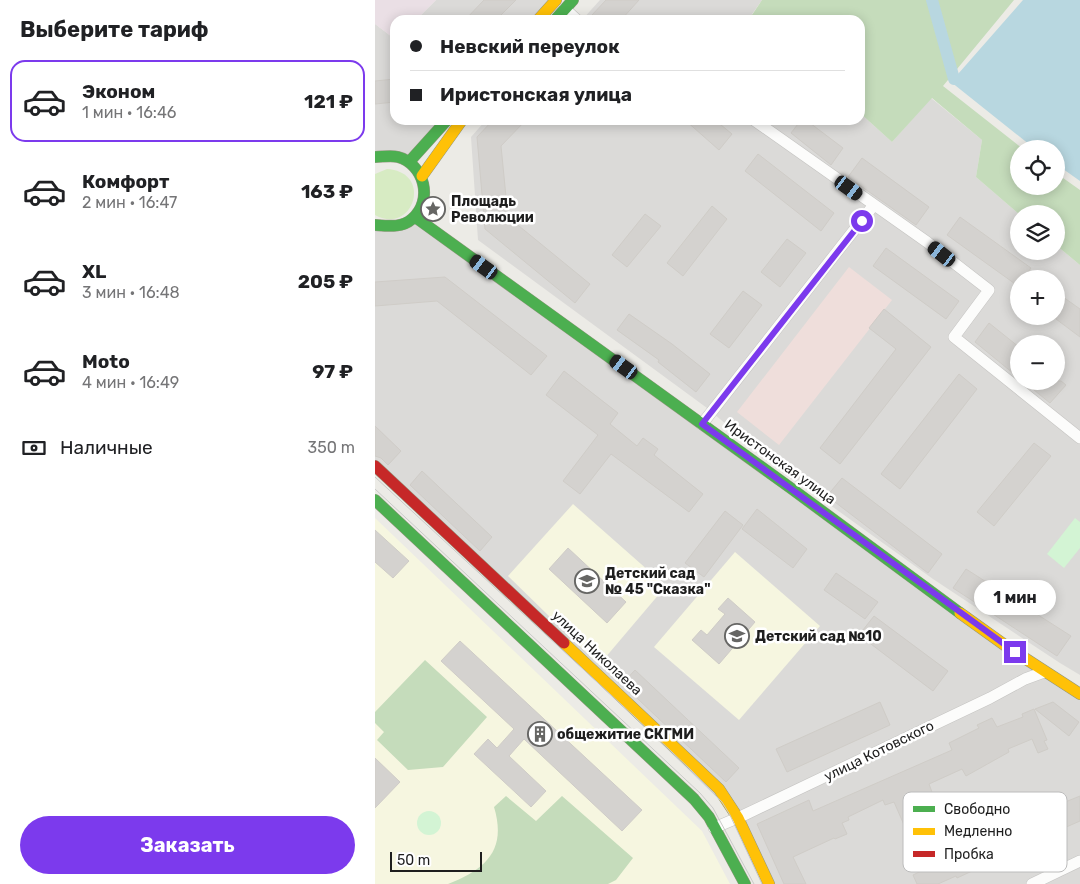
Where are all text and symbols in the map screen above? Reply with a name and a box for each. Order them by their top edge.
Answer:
text: Выберите тариф [20,16,209,43]
text: Невский переулок [440,35,620,58]
icon: car [22,79,67,124]
text: Эконом [82,80,155,103]
text: Иристонская улица [440,83,632,106]
text: 121 ₽ [304,90,353,113]
text: 1 мин · 16:46 [82,103,176,122]
map controls [1010,140,1065,390]
button: locate [1010,140,1065,195]
icon: car [22,169,67,214]
text: Комфорт [82,170,169,193]
car [832,173,865,203]
text: 163 ₽ [301,180,353,203]
text: 2 мин · 16:47 [82,193,177,212]
place label: Площадь Революции [451,193,534,226]
place icon: Площадь Революции [420,196,446,222]
button: layers [1010,205,1065,260]
route start [851,210,873,232]
car [925,239,958,269]
car [467,252,500,282]
icon: car [22,259,67,304]
text: XL [82,260,106,283]
text: 205 ₽ [298,270,353,293]
button: + [1010,270,1065,325]
text: 3 мин · 16:48 [82,283,180,302]
button: − [1010,335,1065,390]
icon: car [22,349,67,394]
text: Moto [82,350,130,373]
car [607,352,640,382]
text: 97 ₽ [312,360,353,383]
text: 4 мин · 16:49 [82,373,179,392]
street label: Иристонская улица [721,416,839,508]
icon: cash [20,434,48,462]
text: Наличные [60,436,153,459]
text: 350 m [308,438,355,457]
place label: Детский сад № 45 "Сказка" [605,565,710,598]
school or university icon: Детский сад № 45 "Сказка" [574,568,600,594]
callout: 1 мин [974,580,1056,614]
text: 1 мин [993,588,1037,607]
street label: улица Николаева [549,607,645,699]
school or university icon: Детский сад №10 [724,623,750,649]
place label: Детский сад №10 [755,628,882,645]
route end [1004,641,1026,663]
street label: улица Котовского [821,717,937,785]
building icon: общежитие СКГМИ [527,721,553,747]
place label: общежитие СКГМИ [557,726,694,743]
legend [903,792,1067,872]
text: Свободно [944,801,1010,818]
button: Заказать [20,816,355,874]
text: Медленно [944,823,1012,840]
text: Пробка [944,846,994,863]
scale bar [390,849,483,872]
text: 50 m [397,852,430,869]

